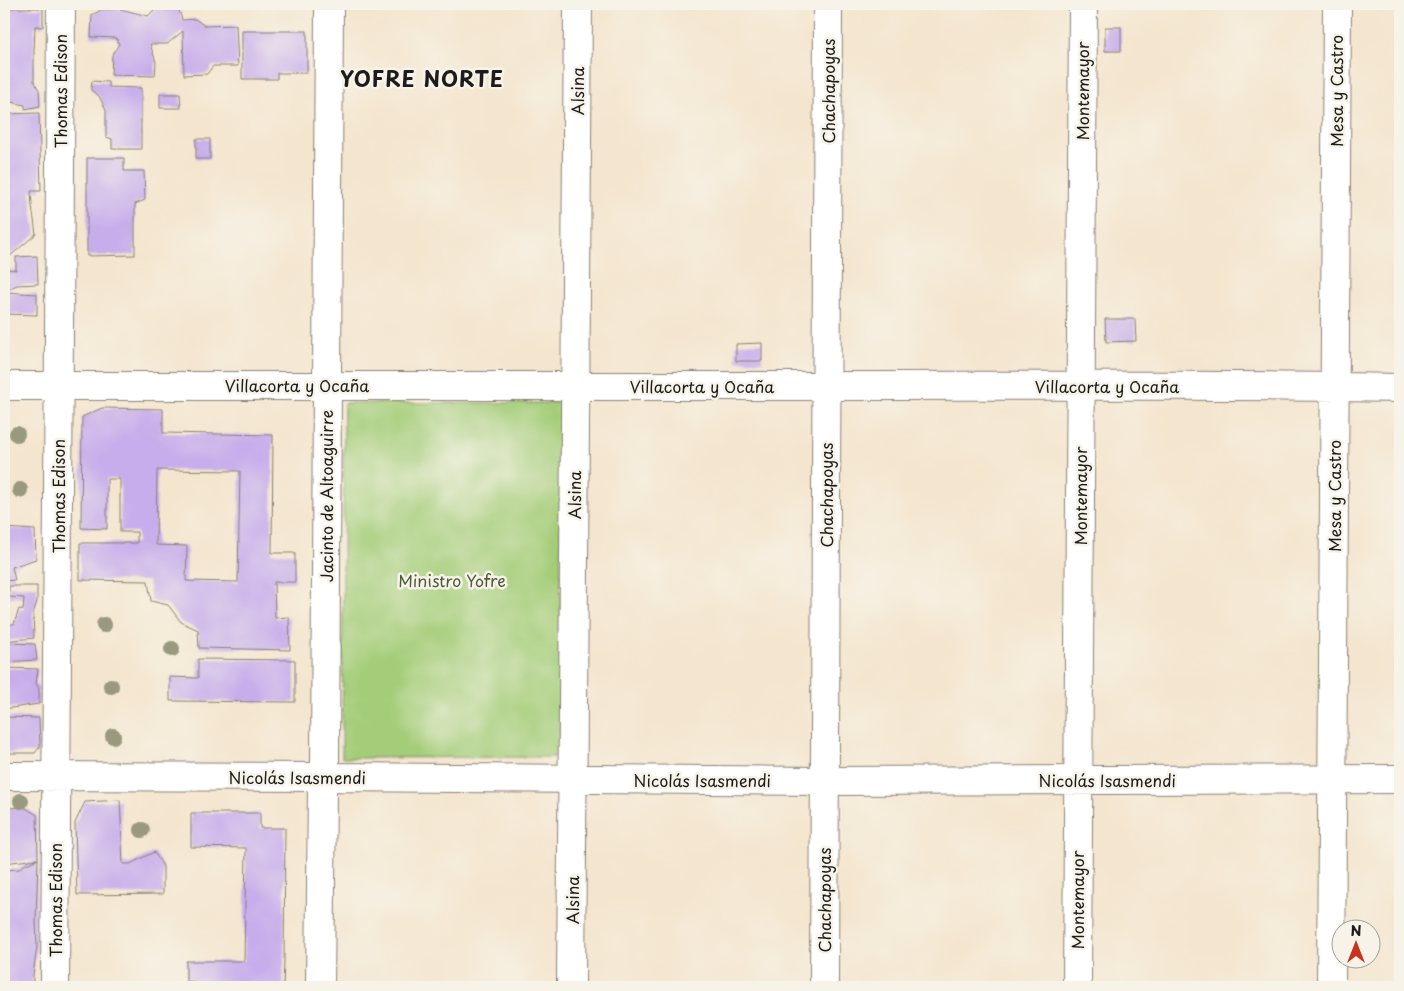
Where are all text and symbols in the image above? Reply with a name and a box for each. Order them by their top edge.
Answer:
street label: Thomas Edison [48,34,72,148]
street label: Mesa y Castro [1324,35,1348,147]
street label: Chachapoyas [816,38,840,144]
street label: Montemayor [1070,41,1094,140]
district label: YOFRE NORTE [340,62,504,94]
street label: Alsina [565,67,589,115]
street label: Villacorta y Ocaña [225,373,369,397]
street label: Villacorta y Ocaña [630,374,774,398]
street label: Villacorta y Ocaña [1035,374,1179,398]
street label: Jacinto de Altoaguirre [314,410,338,582]
street label: Thomas Edison [46,439,70,553]
street label: Mesa y Castro [1322,440,1346,552]
street label: Chachapoyas [814,442,838,548]
street label: Montemayor [1068,446,1092,545]
street label: Alsina [562,471,586,519]
park label: Ministro Yofre [398,568,506,592]
street label: Nicolás Isasmendi [228,765,366,789]
street label: Nicolás Isasmendi [633,768,771,792]
street label: Nicolás Isasmendi [1038,768,1176,792]
street label: Thomas Edison [43,843,67,957]
street label: Chachapoyas [812,847,836,953]
street label: Montemayor [1065,850,1089,949]
street label: Alsina [560,876,584,924]
north arrow [1332,918,1382,968]
text: N [1350,920,1362,941]

